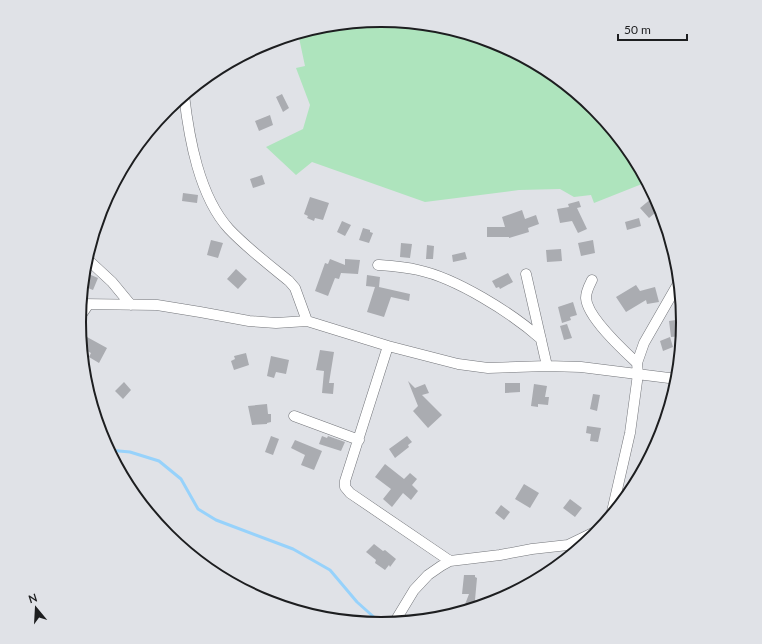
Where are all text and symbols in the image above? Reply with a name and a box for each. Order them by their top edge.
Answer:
scale bar [618,16,687,42]
text: 50 m [624,22,651,37]
north arrow [16,588,56,628]
text: N [27,591,39,606]

